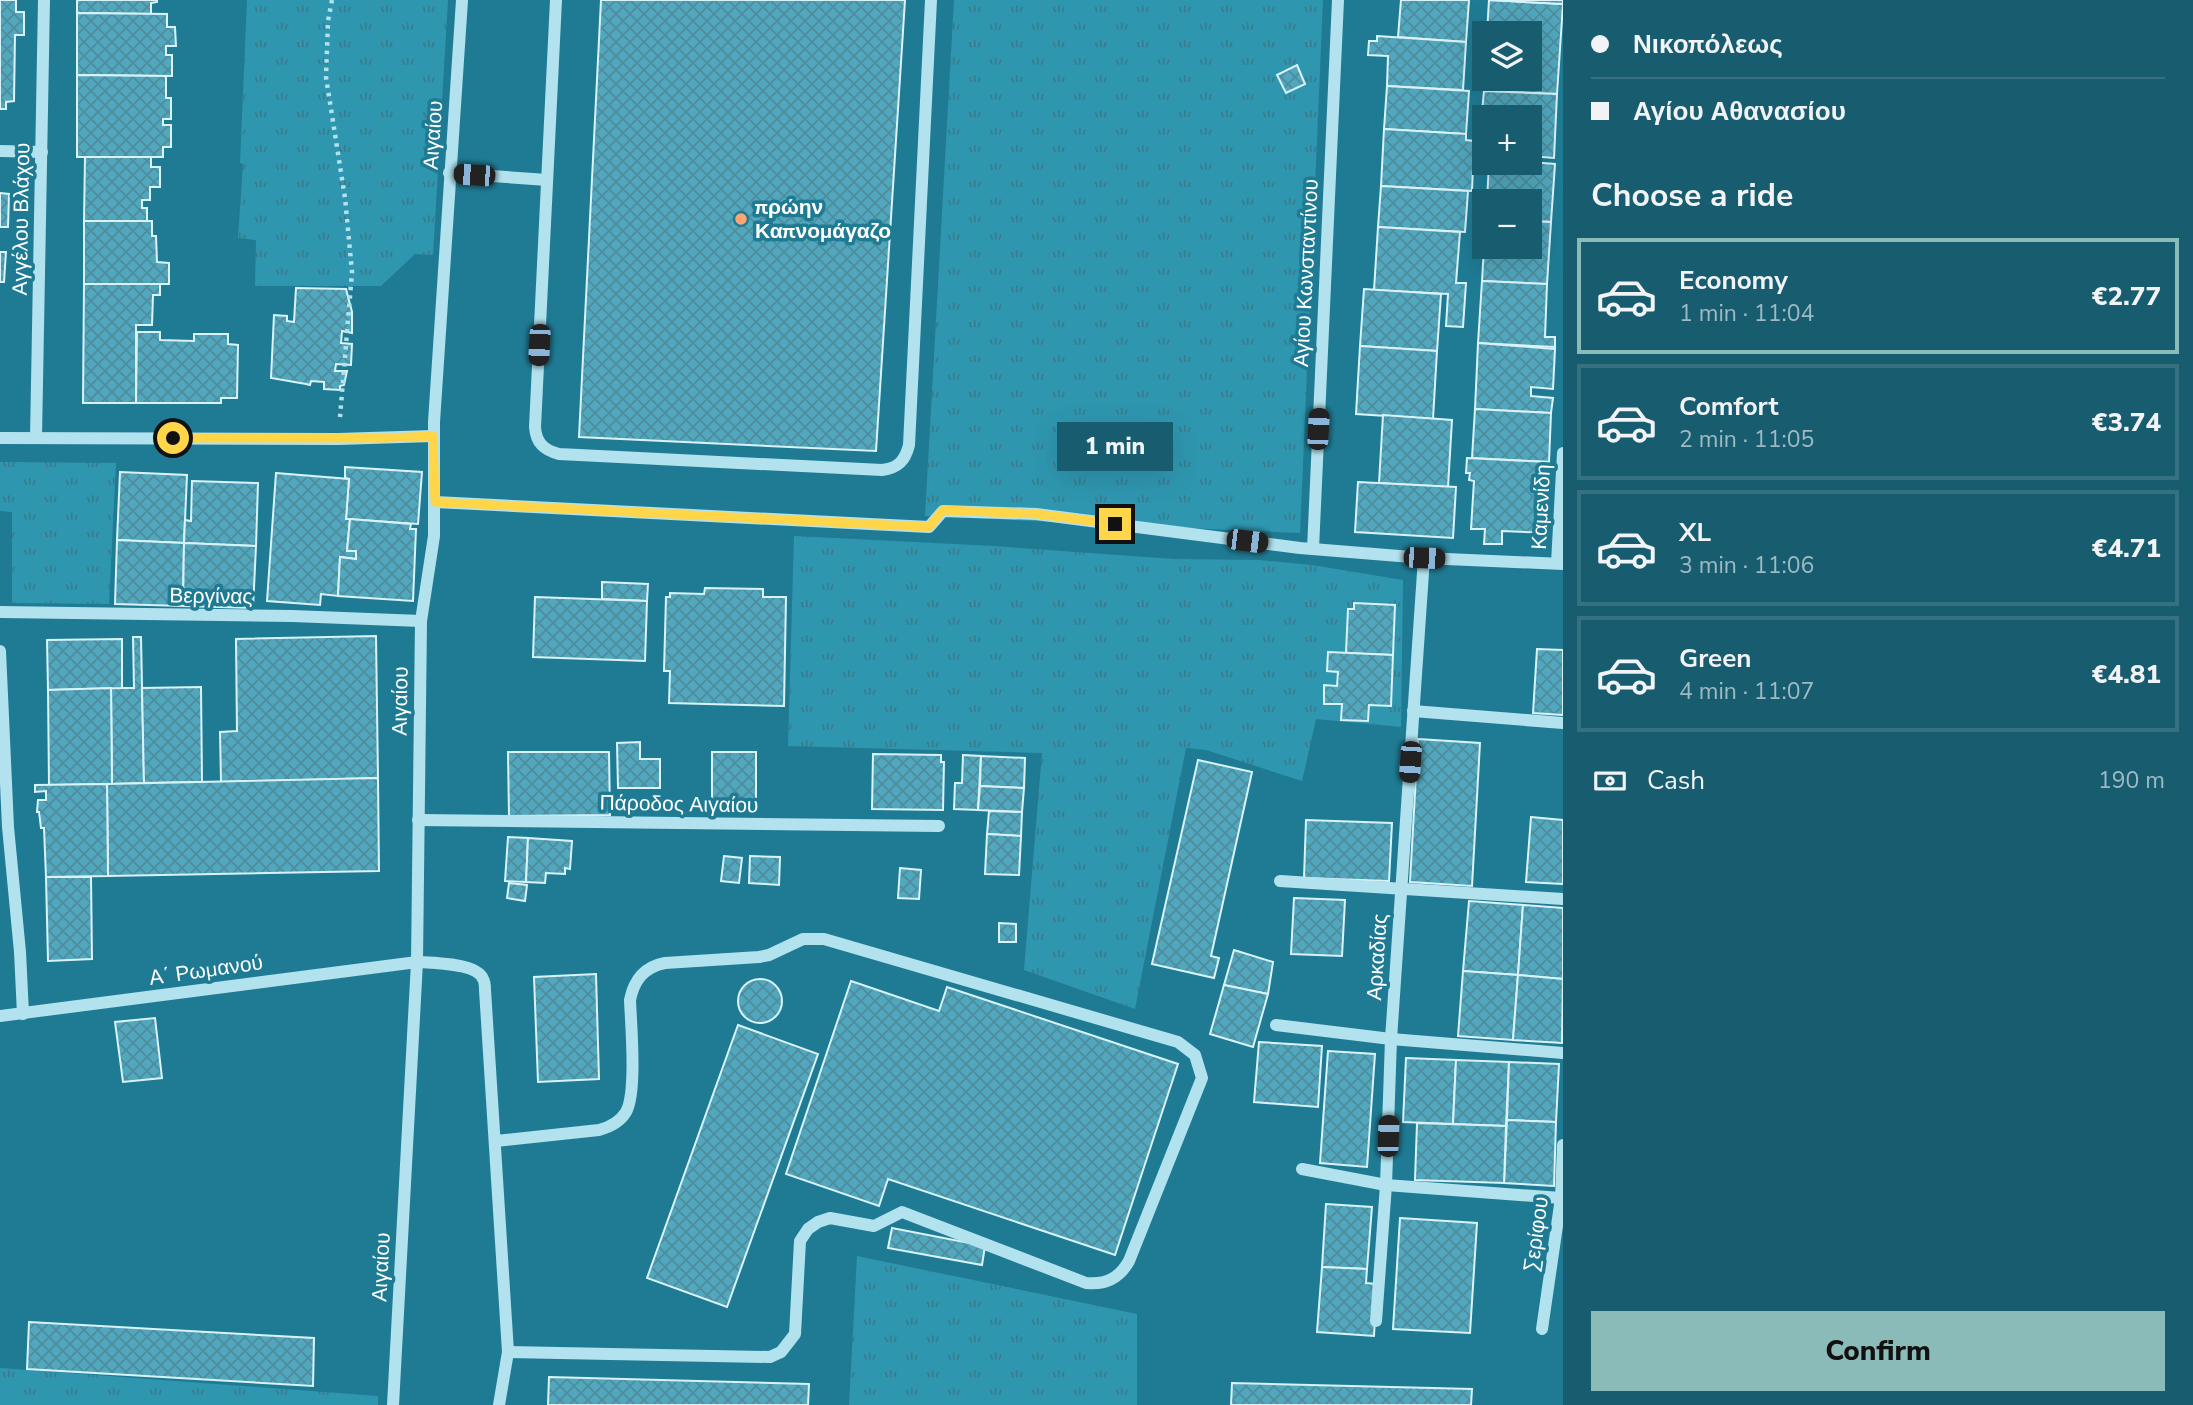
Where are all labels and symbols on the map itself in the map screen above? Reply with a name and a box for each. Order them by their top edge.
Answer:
street label: Αιγαίου [417,100,449,170]
street label: Αγγέλου Βλάχου [6,142,36,296]
car [453,163,496,187]
street label: Αγίου Κωνσταντίνου [1287,178,1325,368]
place label: πρώην Καπνομάγαζο [755,193,891,245]
marker: πρώην Καπνομάγαζο [733,211,749,227]
car [528,323,551,367]
car [1307,407,1330,451]
route start [157,422,189,454]
callout: 1 min [1057,422,1173,472]
street label: Καμενίδη [1525,464,1557,550]
route end [1099,508,1131,540]
car [1225,528,1270,554]
car [1403,547,1446,569]
street label: Βεργίνας [169,581,253,611]
street label: Αιγαίου [385,666,415,736]
car [1399,740,1422,784]
street label: Πάροδος Αιγαίου [599,789,759,819]
street label: Αρκαδίας [1360,913,1394,1001]
street label: Α΄ Ρωμανού [147,948,265,992]
car [1377,1115,1400,1157]
street label: Σερίφου [1517,1195,1555,1273]
street label: Αιγαίου [365,1232,397,1302]

